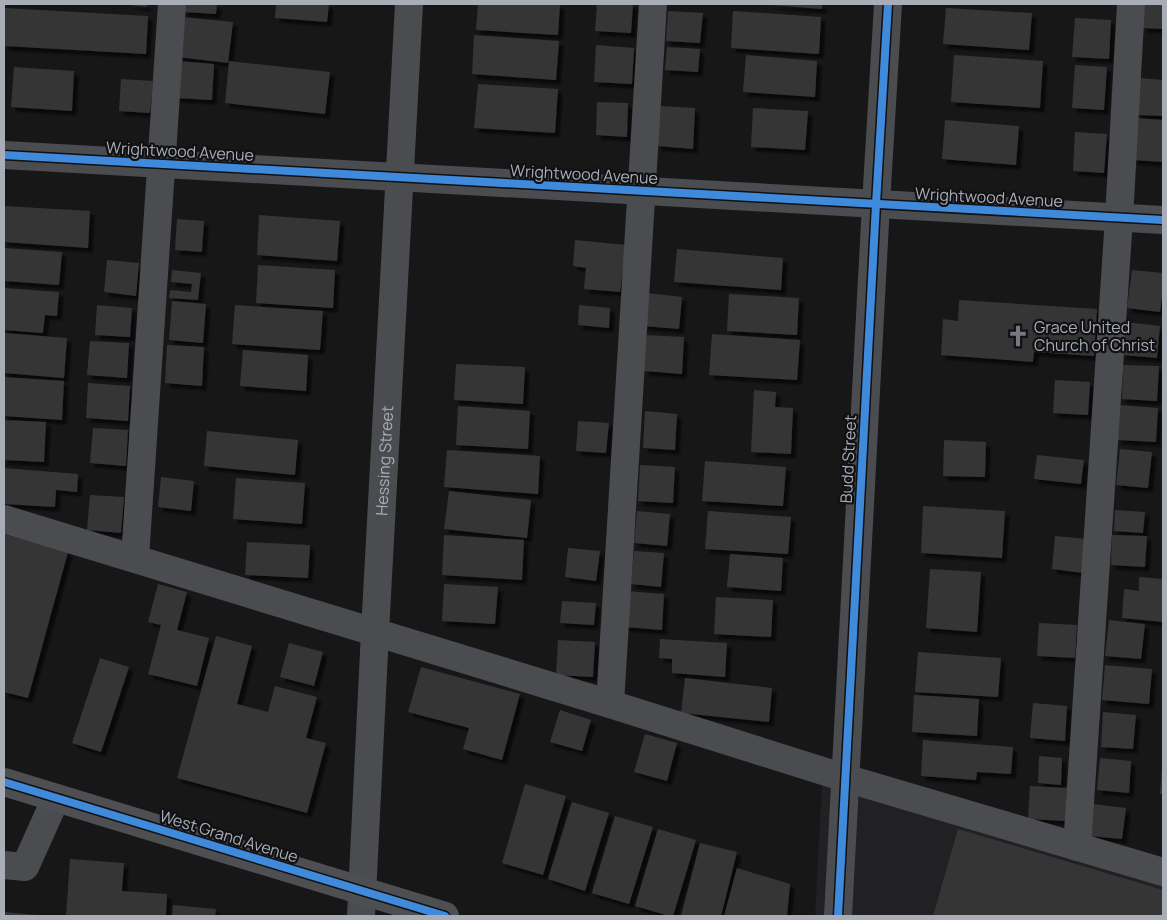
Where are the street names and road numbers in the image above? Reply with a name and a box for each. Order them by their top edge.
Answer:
street label: Wrightwood Avenue [105,136,255,166]
street label: Wrightwood Avenue [509,159,659,189]
street label: Wrightwood Avenue [914,182,1064,212]
street label: Hessing Street [370,405,398,516]
street label: Budd Street [835,414,861,504]
street label: West Grand Avenue [157,804,301,868]

